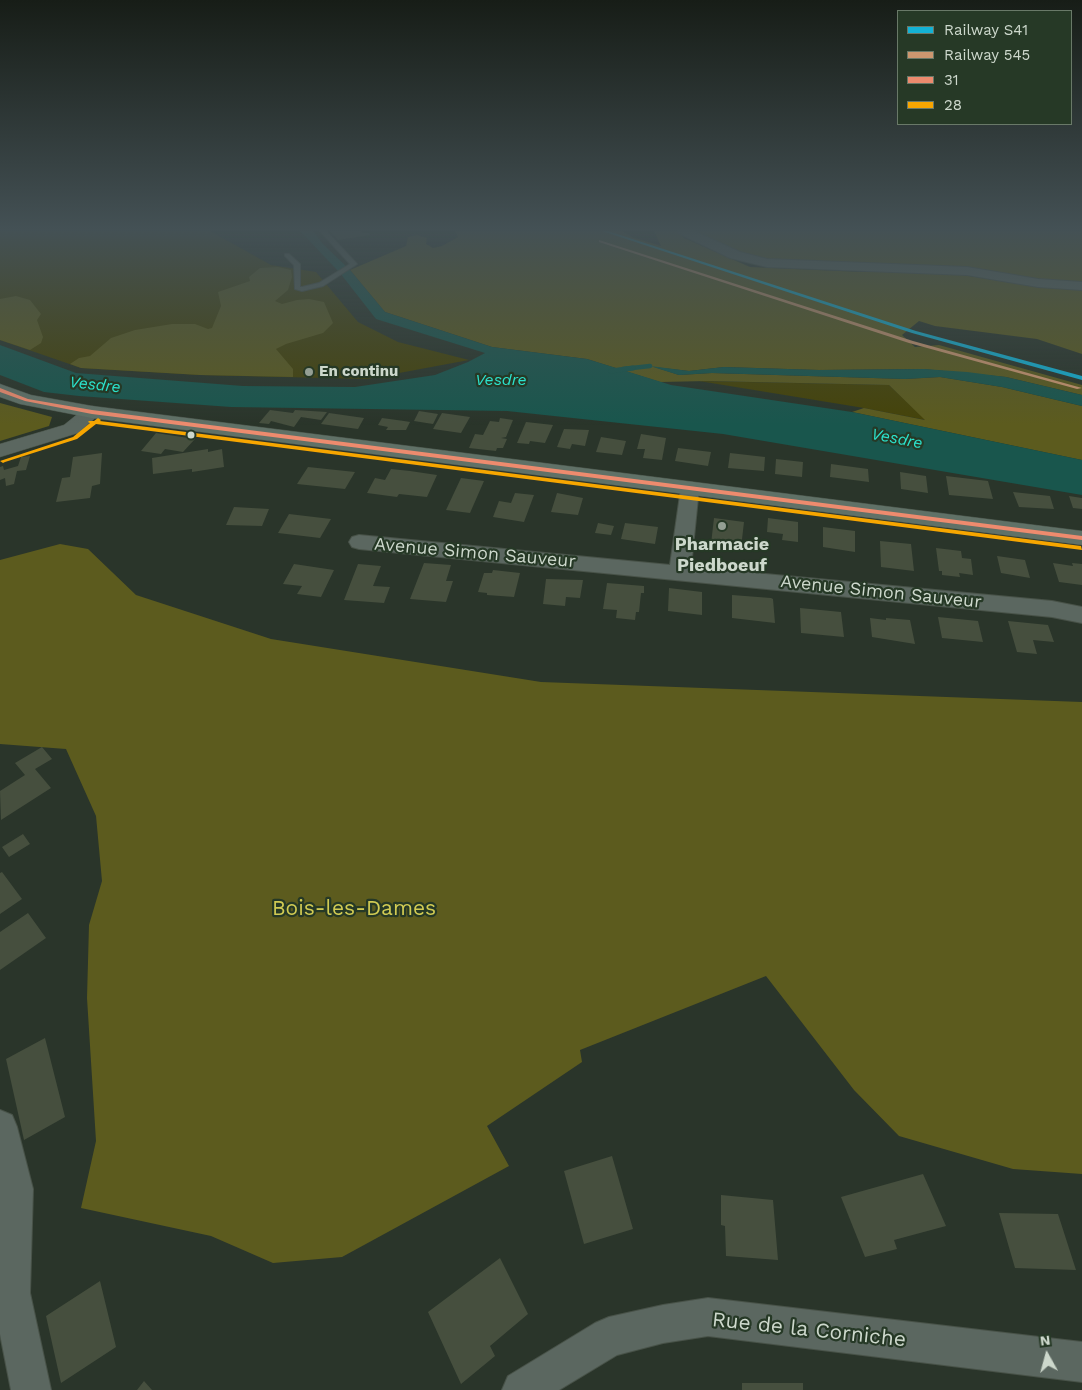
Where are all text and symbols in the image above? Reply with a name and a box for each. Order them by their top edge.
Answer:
legend [897,10,1072,125]
text: Railway S41 [944,21,1028,39]
text: Railway 545 [944,46,1030,64]
text: 31 [944,71,959,89]
text: 28 [944,96,962,114]
place label: En continu [319,363,398,381]
marker: En continu [303,366,315,378]
water label: Vesdre [475,370,527,390]
water label: Vesdre [68,373,122,397]
water label: Vesdre [870,425,924,453]
unlabelled marker [186,430,196,440]
marker: Pharmacie Piedboeuf [716,520,728,532]
street label: Avenue Simon Sauveur [373,533,577,573]
place label: Pharmacie Piedboeuf [675,534,769,576]
street label: Avenue Simon Sauveur [779,571,983,613]
park label: Bois-les-Dames [272,896,436,922]
street label: Rue de la Corniche [711,1307,907,1353]
north arrow [1022,1330,1072,1380]
text: N [1039,1332,1051,1349]

